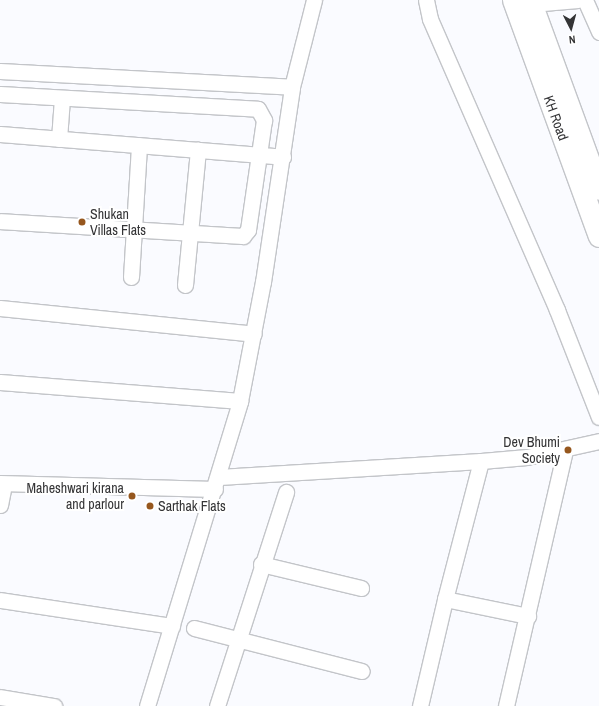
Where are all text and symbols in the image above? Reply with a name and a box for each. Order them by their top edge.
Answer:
north arrow [551,8,591,48]
text: N [568,33,576,47]
street label: KH Road [540,93,572,143]
place label: Shukan Villas Flats [90,206,146,238]
marker: Shukan Villas Flats [77,217,87,227]
place label: Dev Bhumi Society [503,434,560,466]
marker: Dev Bhumi Society [563,445,573,455]
place label: Maheshwari kirana and parlour [26,480,124,512]
marker: Maheshwari kirana and parlour [127,491,137,501]
place label: Sarthak Flats [158,498,226,514]
marker: Sarthak Flats [145,501,155,511]

